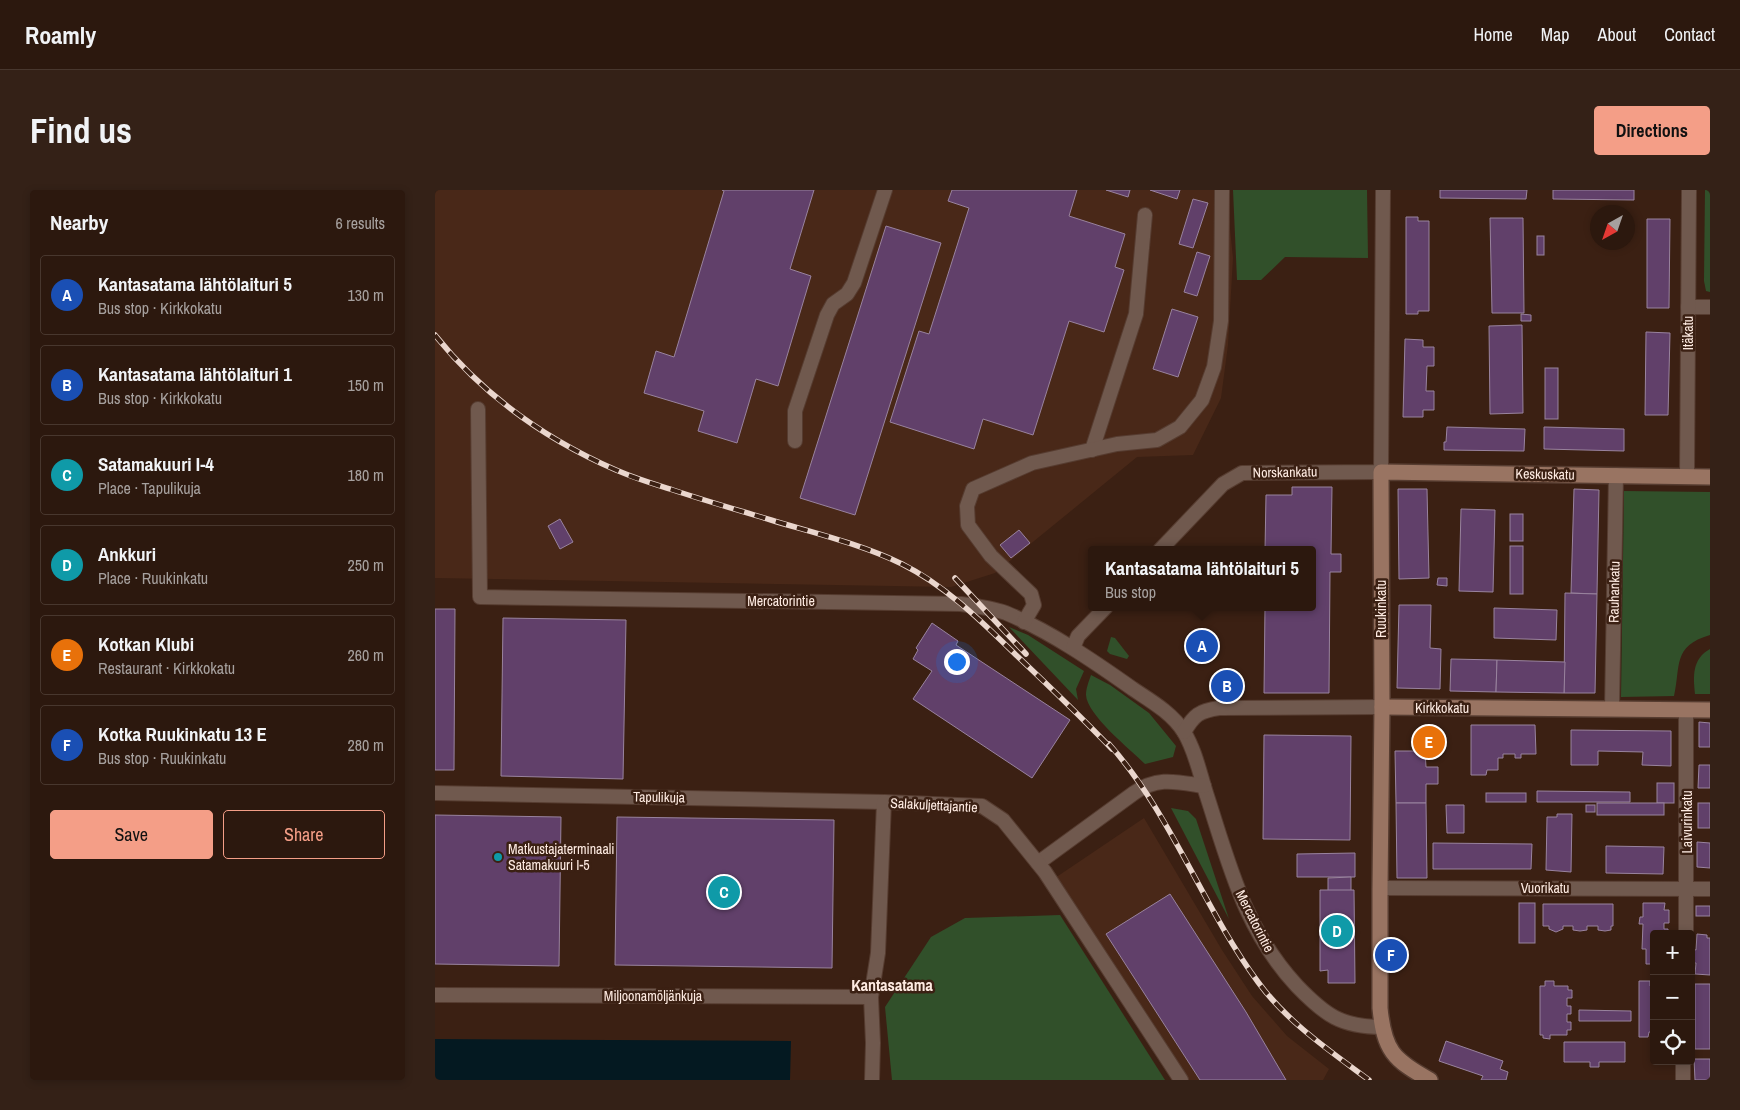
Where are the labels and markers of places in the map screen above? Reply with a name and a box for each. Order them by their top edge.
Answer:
pin: A [1186,627,1218,665]
pin: B [1211,667,1243,705]
pin: E [1413,723,1445,761]
place label: Matkustajaterminaali Satamakuuri I-5 [508,840,615,874]
marker: Matkustajaterminaali Satamakuuri I-5 [492,851,504,863]
pin: C [708,873,740,911]
pin: D [1321,912,1353,950]
pin: F [1375,936,1407,974]

